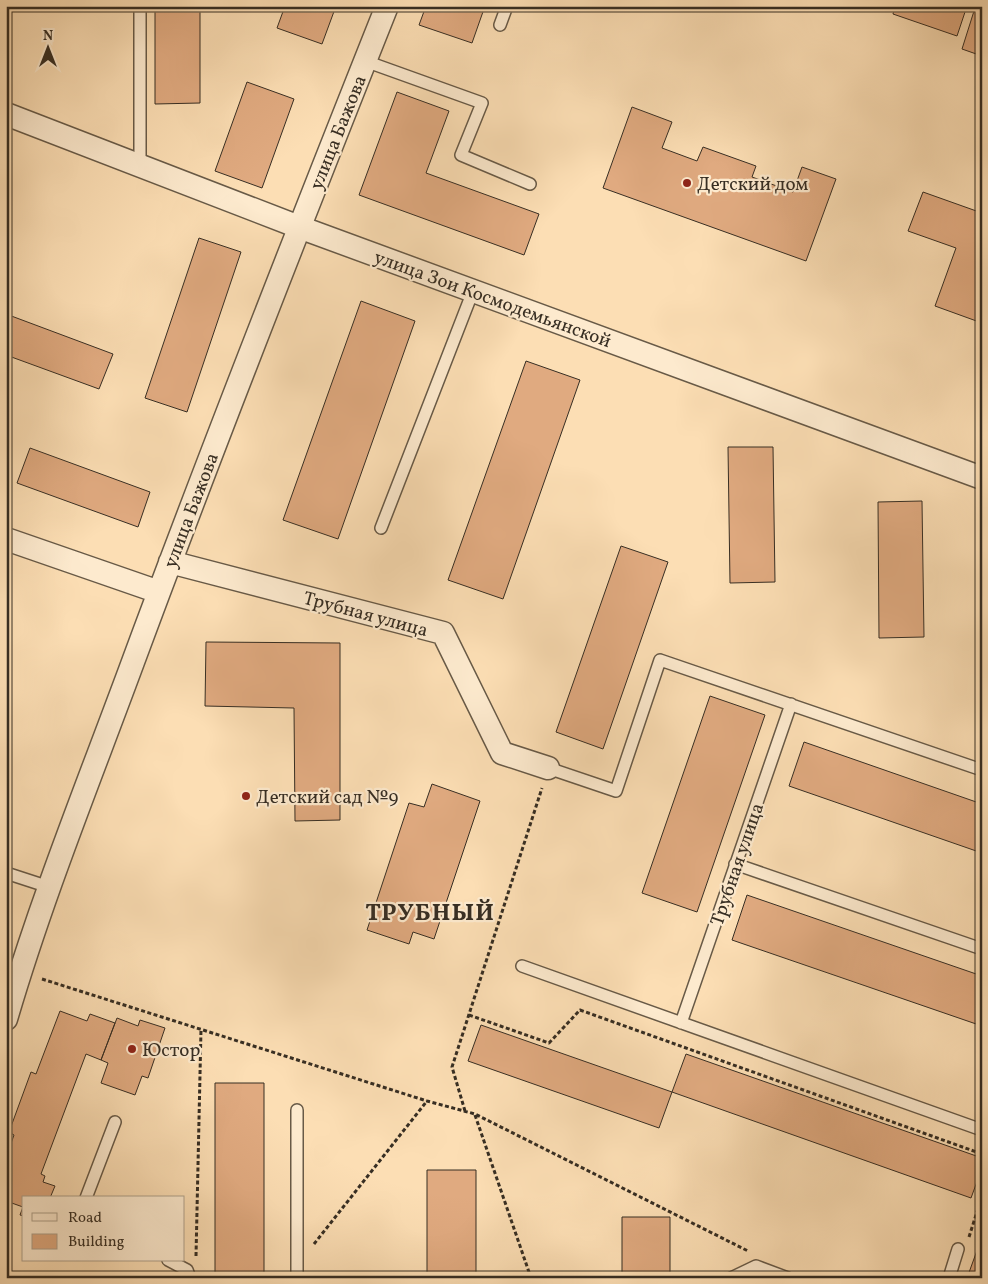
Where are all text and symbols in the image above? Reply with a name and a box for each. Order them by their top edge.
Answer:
north arrow [22,22,72,72]
text: N [43,27,53,46]
street label: улица Бажова [304,71,374,194]
place label: Детский дом [697,172,808,198]
marker: Детский дом [681,177,693,189]
street label: улица Зои Космодемьянской [370,245,615,355]
street label: улица Бажова [158,449,226,572]
street label: Трубная улица [300,586,431,644]
place label: Детский сад №9 [256,785,398,811]
marker: Детский сад №9 [240,790,252,802]
street label: Трубная улица [705,800,771,930]
district label: ТРУБНЫЙ [365,897,495,931]
place label: Юстор [142,1038,200,1064]
marker: Юстор [126,1043,138,1055]
legend [22,1196,185,1262]
text: Road [68,1208,102,1229]
text: Building [68,1232,125,1253]

